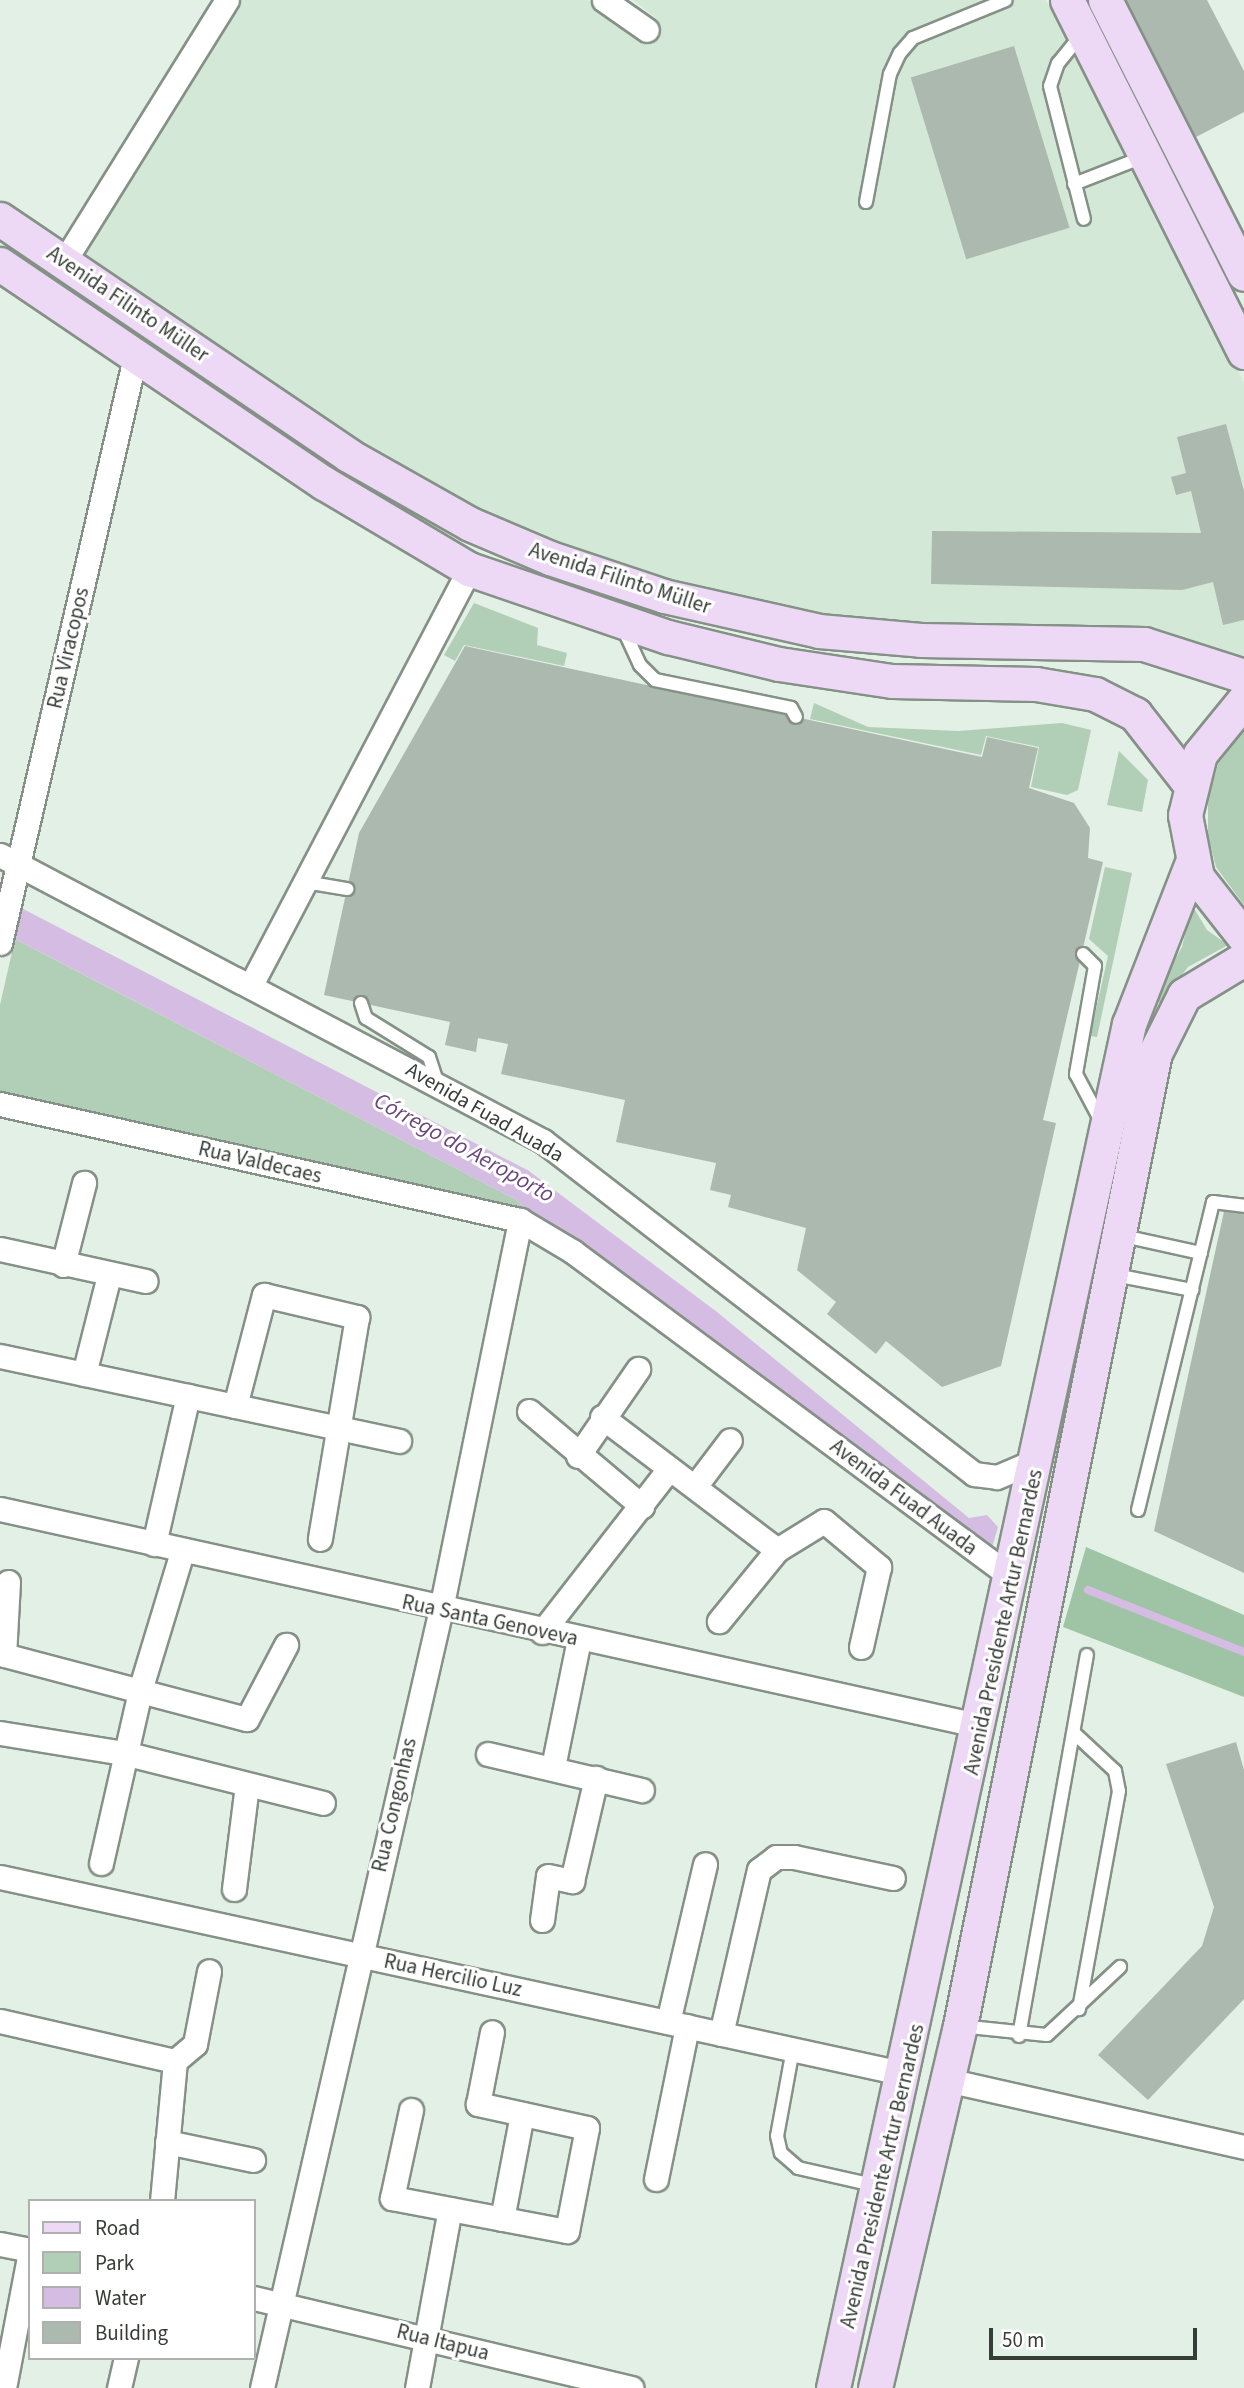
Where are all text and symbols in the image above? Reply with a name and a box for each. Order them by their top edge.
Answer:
street label: Avenida Filinto Müller [42,241,214,367]
street label: Avenida Filinto Müller [526,537,714,619]
street label: Rua Viracopos [42,585,94,711]
street label: Avenida Fuad Auada [402,1057,568,1167]
water label: Córrego do Aeroporto [369,1087,559,1209]
street label: Rua Valdecaes [196,1136,324,1188]
street label: Avenida Fuad Auada [825,1433,983,1561]
street label: Avenida Presidente Artur Bernardes [958,1467,1048,1777]
street label: Rua Santa Genoveva [400,1589,580,1651]
street label: Rua Congonhas [366,1735,422,1875]
street label: Rua Hercilio Luz [382,1948,524,2002]
street label: Avenida Presidente Artur Bernardes [835,2021,929,2331]
legend [28,2199,256,2360]
text: Road [95,2213,140,2243]
text: Park [95,2248,134,2278]
text: Water [95,2283,146,2313]
scale bar [992,2314,1200,2358]
text: Building [95,2318,168,2348]
street label: Rua Itapua [394,2318,492,2366]
text: 50 m [1002,2325,1044,2355]

